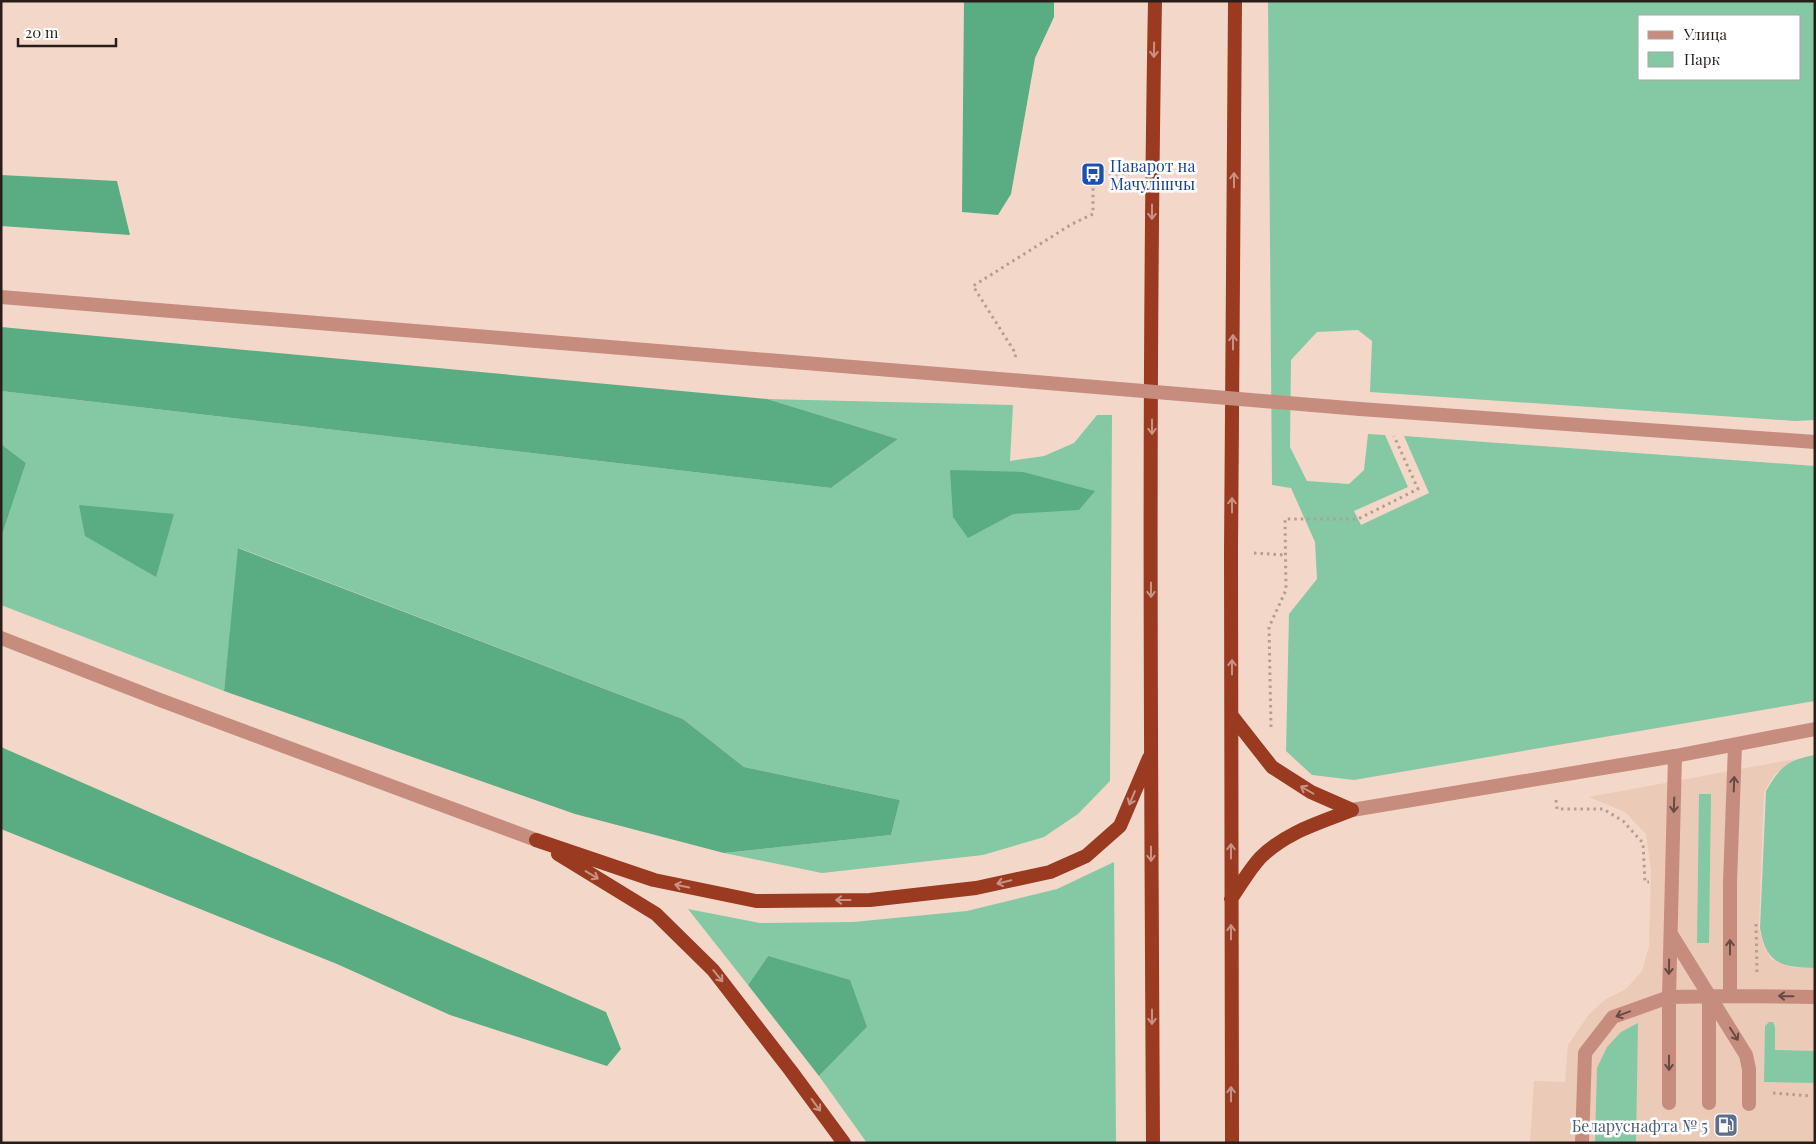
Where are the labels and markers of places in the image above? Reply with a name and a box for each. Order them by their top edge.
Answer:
place label: Паварот на Мачулішчы [1110,155,1195,194]
bus stop icon: Паварот на Мачулішчы [1080,161,1106,187]
fuel station icon: Беларуснафта № 5 [1713,1112,1739,1138]
place label: Беларуснафта № 5 [1572,1115,1708,1136]

